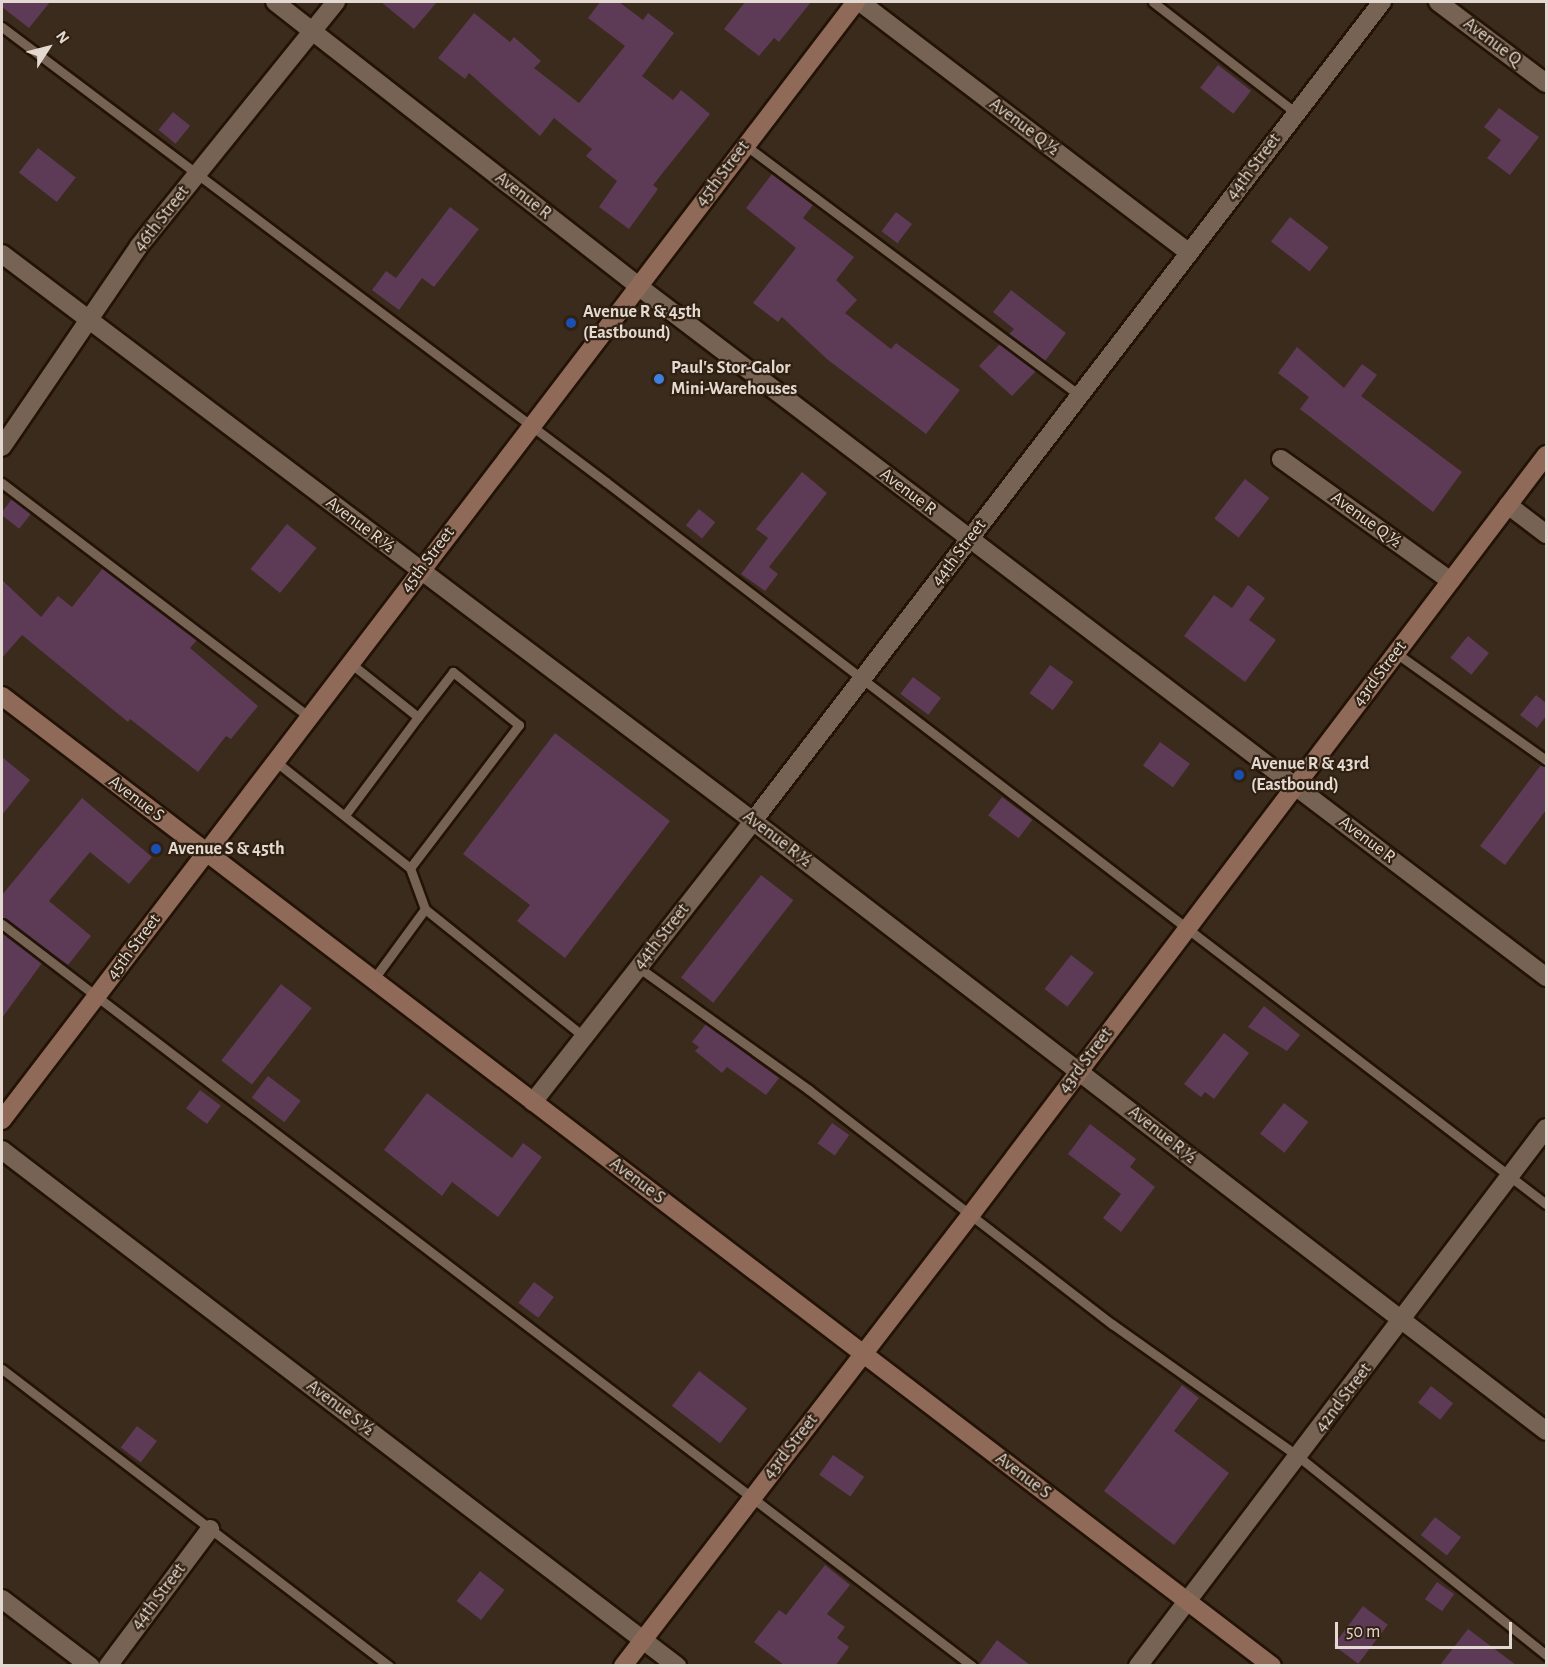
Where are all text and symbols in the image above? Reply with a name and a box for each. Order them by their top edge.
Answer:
street label: Avenue Q [1459,13,1525,71]
north arrow [18,18,78,78]
text: N [53,28,72,47]
street label: Avenue Q ½ [985,94,1063,160]
street label: 44th Street [1222,129,1286,205]
street label: 45th Street [691,137,755,211]
street label: Avenue R [491,167,555,225]
street label: 46th Street [130,182,194,256]
place label: Avenue R & 45th (Eastbound) [583,302,701,344]
marker: Avenue R & 45th (Eastbound) [564,316,578,330]
place label: Paul's Stor-Galor Mini-Warehouses [671,358,797,400]
marker: Paul's Stor-Galor Mini-Warehouses [652,372,666,386]
street label: Avenue R [875,464,941,520]
street label: Avenue Q ½ [1326,487,1406,553]
street label: Avenue R ½ [321,492,399,558]
street label: 44th Street [927,515,991,591]
street label: 45th Street [396,523,460,597]
street label: 43rd Street [1348,637,1412,711]
place label: Avenue R & 43rd (Eastbound) [1251,754,1369,796]
marker: Avenue R & 43rd (Eastbound) [1232,768,1246,782]
street label: Avenue S [104,771,168,827]
street label: Avenue R ½ [738,806,816,872]
street label: Avenue R [1334,812,1400,868]
place label: Avenue S & 45th [168,838,284,860]
marker: Avenue S & 45th [149,842,163,856]
street label: 44th Street [630,900,694,974]
street label: 45th Street [102,910,166,984]
street label: 43rd Street [1054,1024,1118,1098]
street label: Avenue R ½ [1124,1102,1200,1168]
street label: Avenue S [605,1153,669,1209]
street label: 42nd Street [1311,1359,1377,1437]
street label: Avenue S ½ [302,1376,378,1440]
street label: 43rd Street [759,1410,823,1484]
street label: Avenue S [991,1448,1055,1504]
street label: 44th Street [127,1559,191,1635]
scale bar [1338,1610,1515,1648]
text: 50 m [1346,1623,1380,1641]

